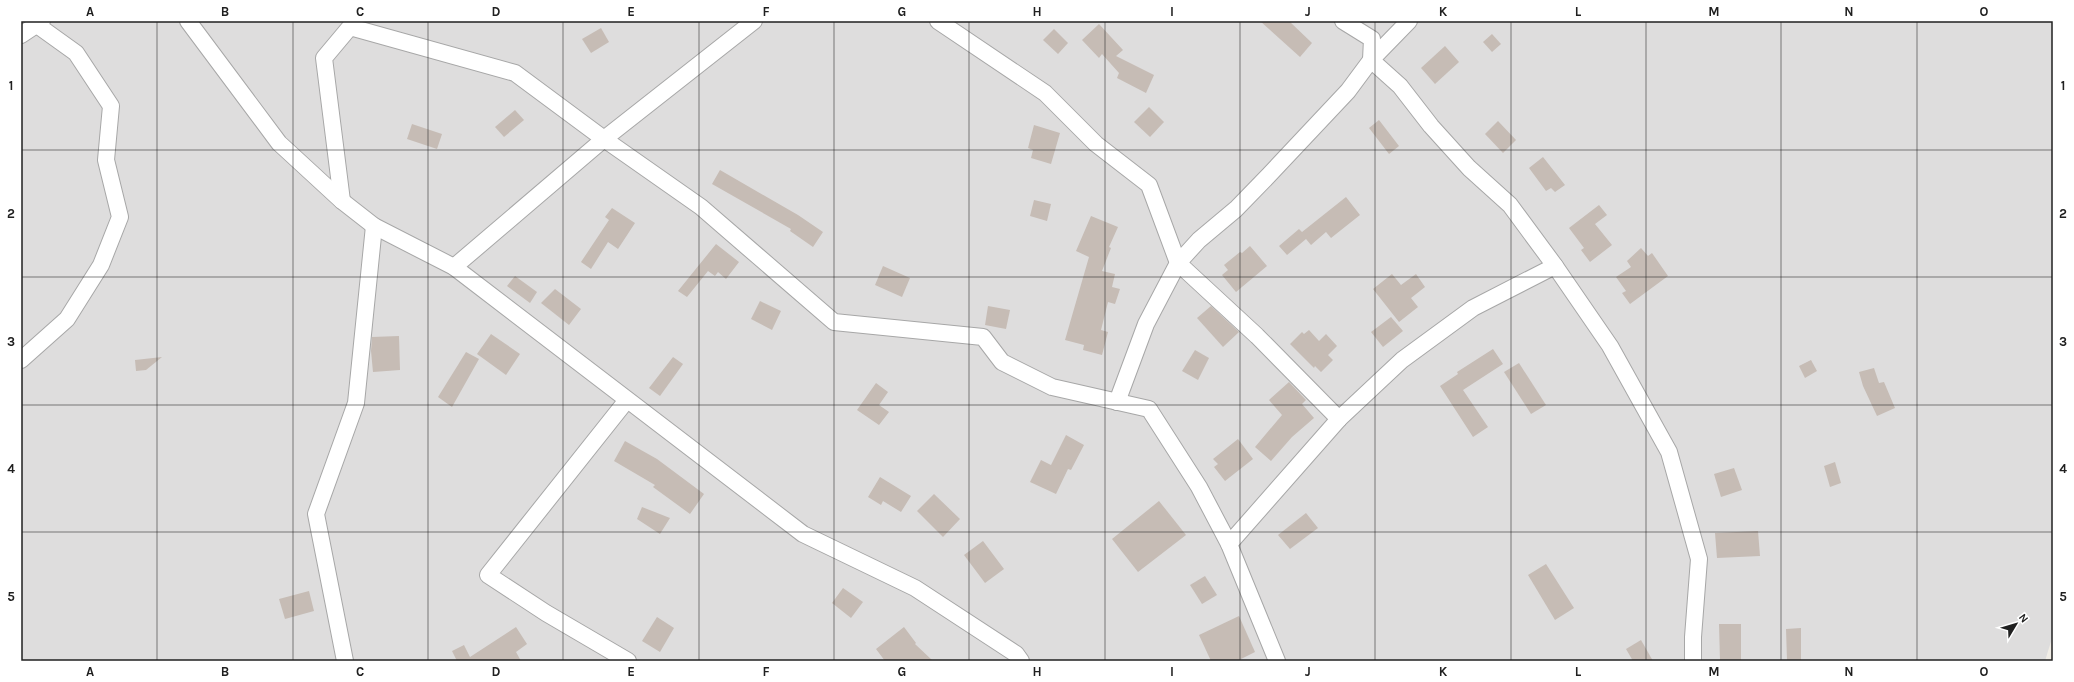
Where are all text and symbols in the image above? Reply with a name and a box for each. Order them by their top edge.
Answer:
text: A [86,4,94,19]
text: B [221,4,229,19]
text: C [356,4,364,19]
text: D [492,4,501,19]
text: E [627,4,635,19]
text: F [762,4,770,19]
text: G [898,4,906,19]
text: H [1032,4,1042,19]
text: I [1170,4,1174,19]
text: J [1305,4,1311,19]
text: K [1439,4,1448,19]
text: L [1575,4,1582,19]
text: M [1708,4,1720,19]
text: N [1844,4,1854,19]
text: O [1980,4,1989,19]
text: 1 [9,78,13,93]
text: 1 [2061,78,2065,93]
text: 2 [7,206,15,221]
text: 2 [2059,206,2067,221]
text: 3 [7,334,15,349]
text: 3 [2059,334,2067,349]
text: 4 [7,461,15,476]
text: 4 [2059,461,2067,476]
text: 5 [7,589,15,604]
text: 5 [2059,589,2067,604]
north arrow [1996,604,2036,644]
text: N [2016,611,2031,625]
text: A [86,664,94,679]
text: B [221,664,229,679]
text: C [356,664,364,679]
text: D [492,664,501,679]
text: E [627,664,635,679]
text: F [762,664,770,679]
text: G [898,664,906,679]
text: H [1032,664,1042,679]
text: I [1170,664,1174,679]
text: J [1305,664,1311,679]
text: K [1439,664,1448,679]
text: L [1575,664,1582,679]
text: M [1708,664,1720,679]
text: N [1844,664,1854,679]
text: O [1980,664,1989,679]

